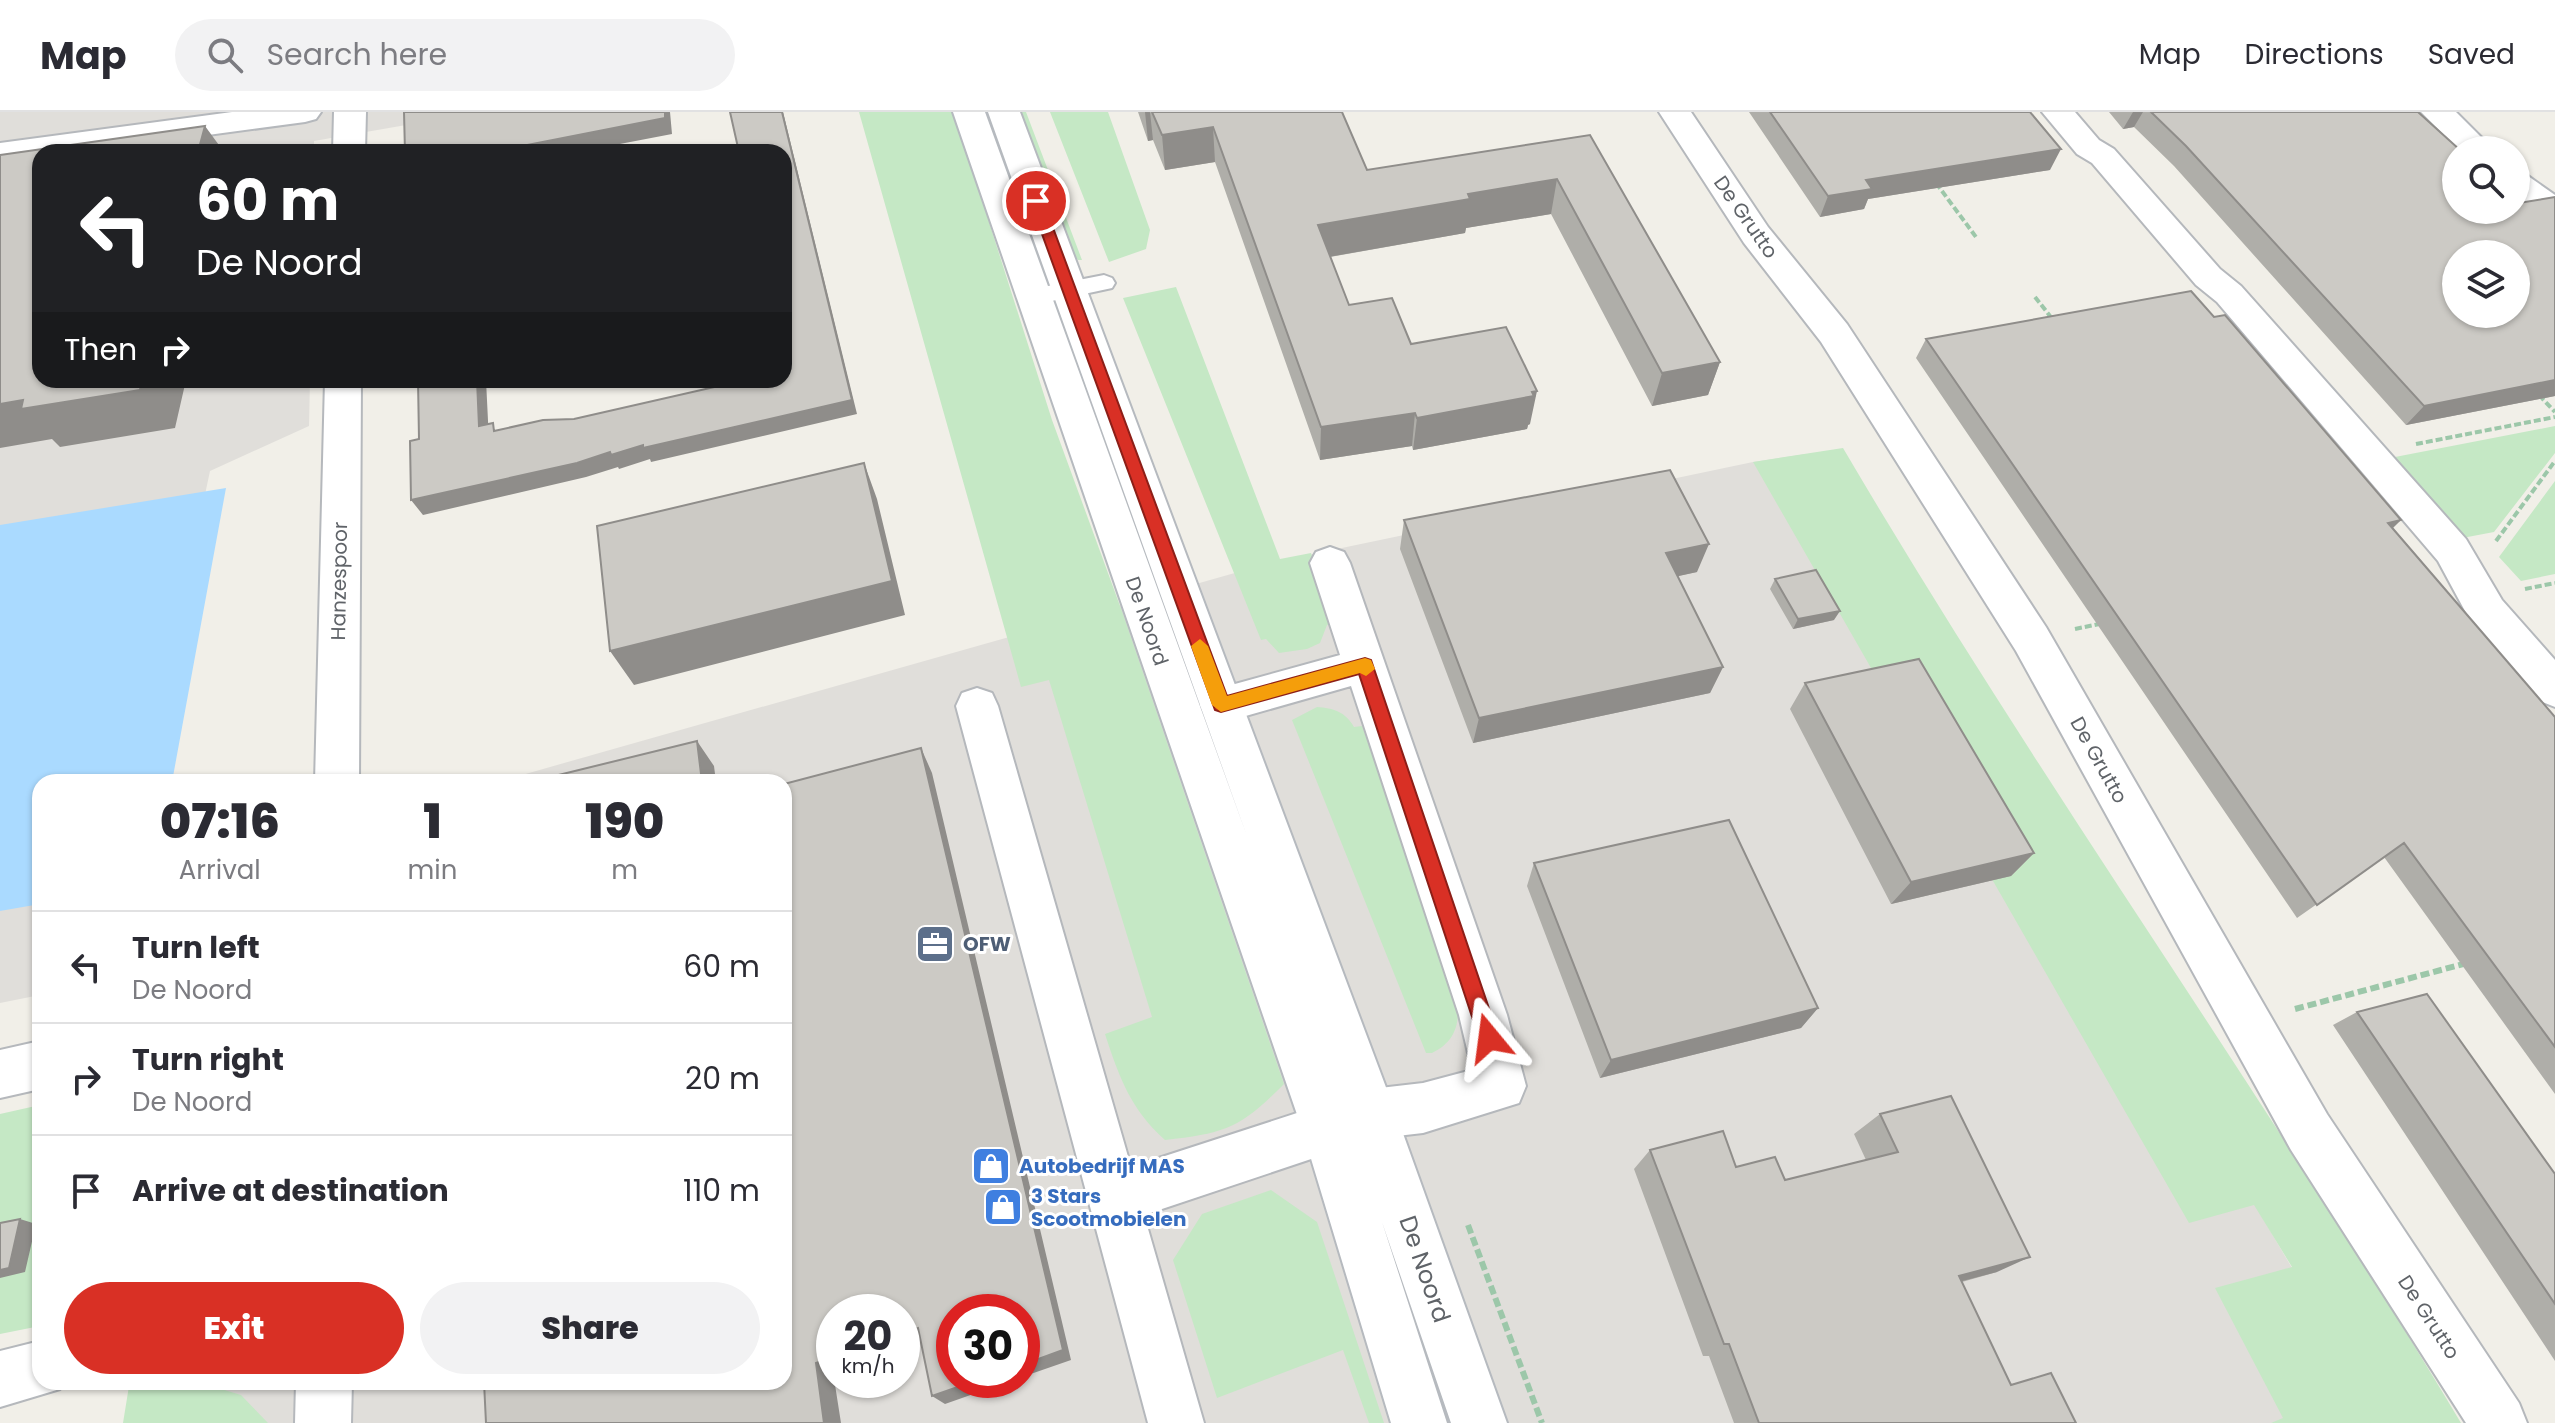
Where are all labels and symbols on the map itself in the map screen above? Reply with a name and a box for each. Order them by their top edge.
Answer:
pin [1002,167,1070,235]
street label: De Grutto [1707,170,1785,264]
street label: Hanzespoor [324,521,354,641]
street label: De Noord [1119,573,1175,669]
street label: De Grutto [2064,712,2134,808]
office icon: OFW [914,923,956,965]
place label: OFW [963,930,1011,958]
position arrow [1447,996,1531,1080]
shop icon: Autobedrijf MAS [970,1145,1012,1187]
place label: Autobedrijf MAS [1019,1152,1185,1180]
place label: 3 Stars Scootmobielen [1031,1182,1186,1233]
shop icon: 3 Stars Scootmobielen [982,1186,1024,1228]
street label: De Noord [1391,1211,1459,1327]
street label: De Grutto [2391,1270,2467,1364]
speed limit sign: 30 [936,1294,1040,1398]

